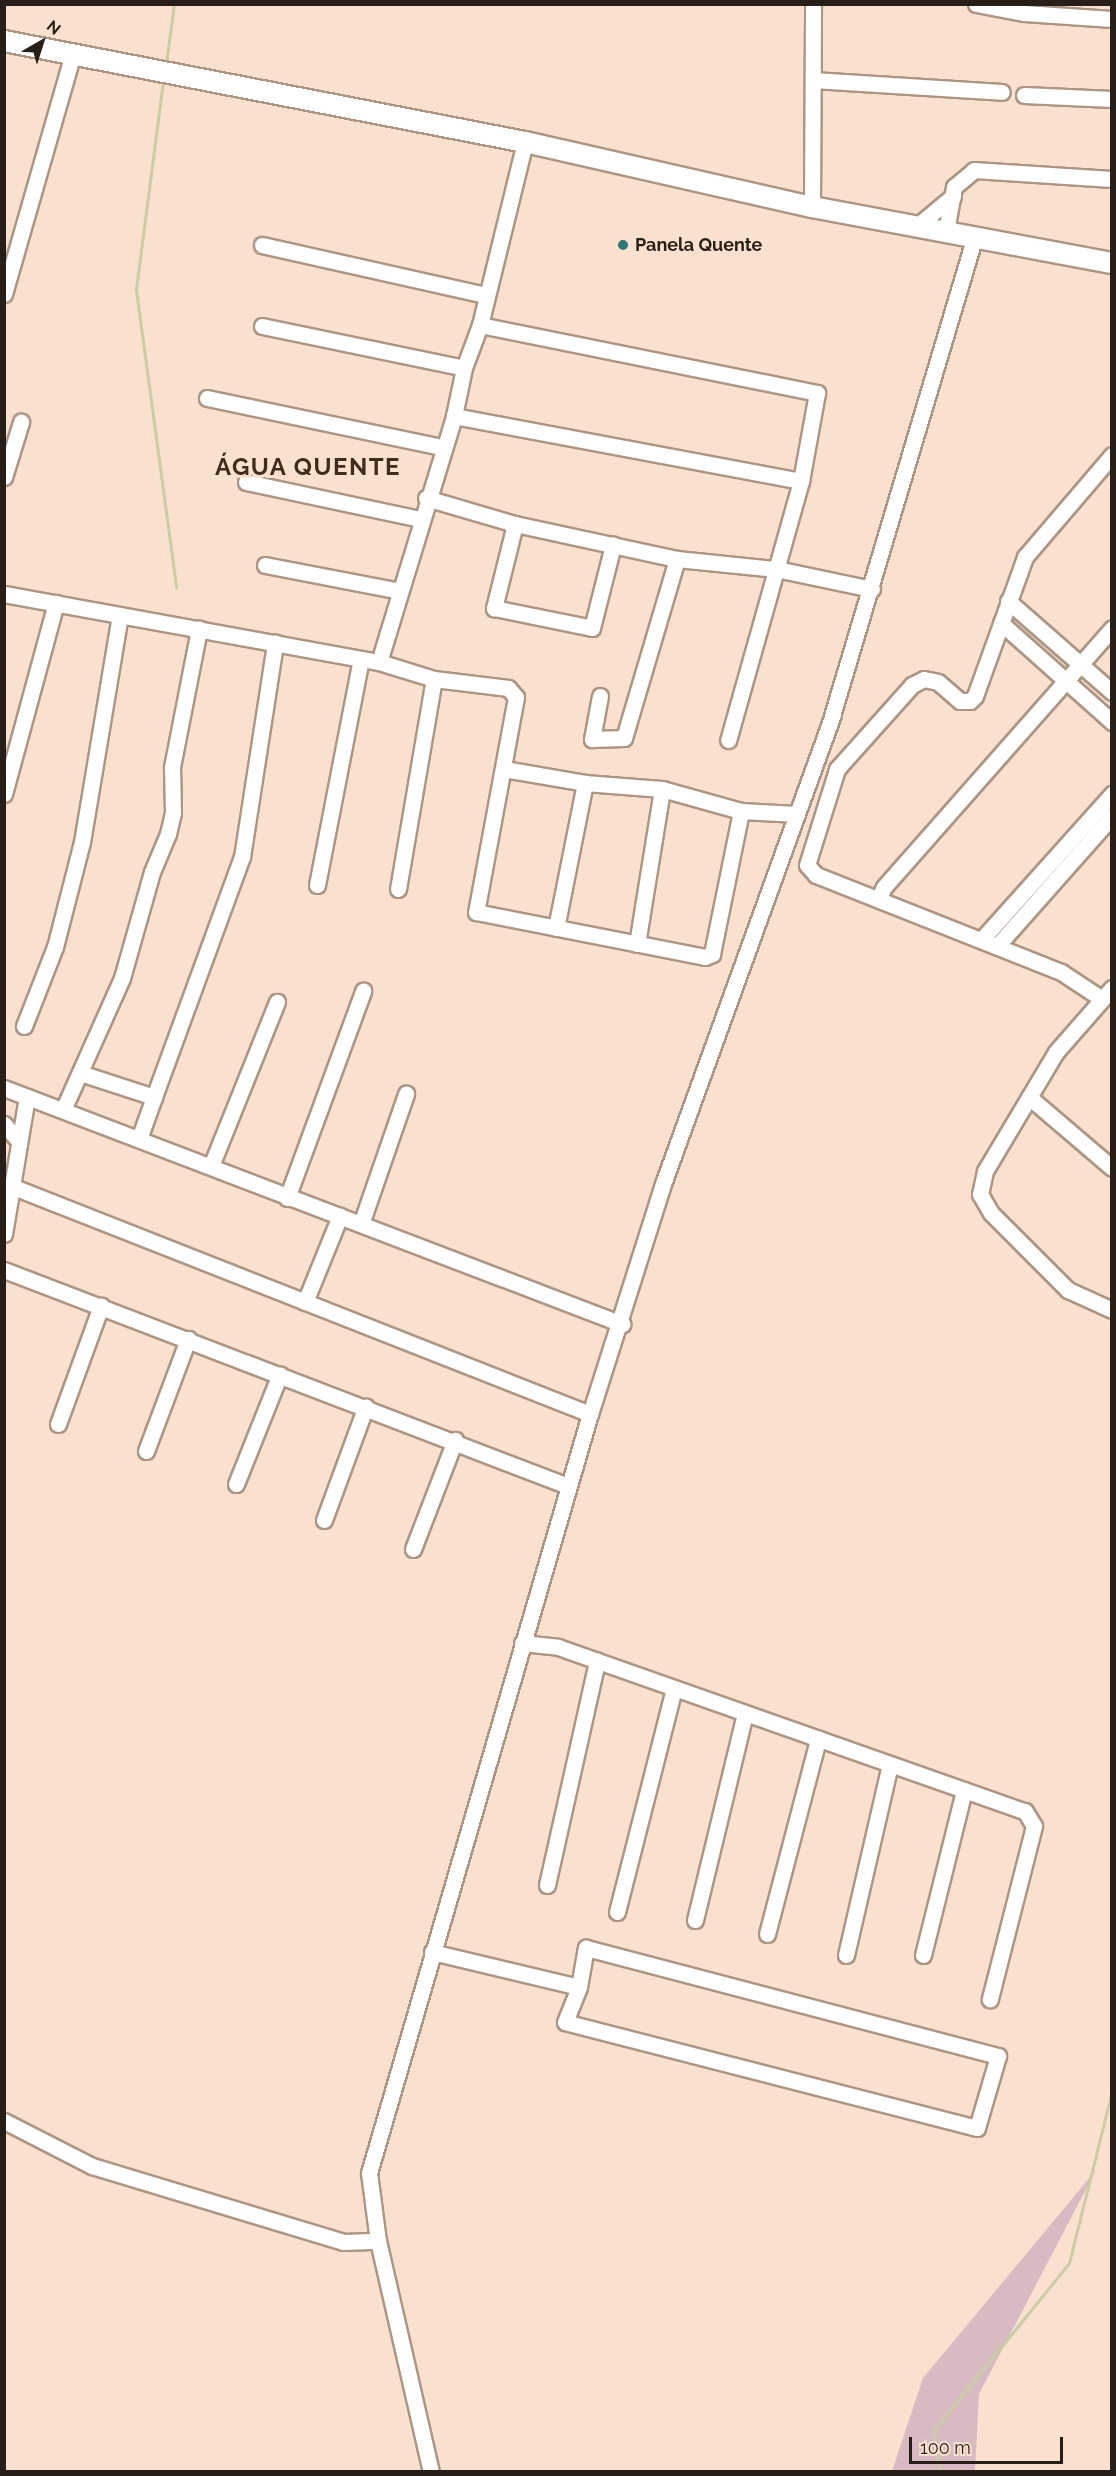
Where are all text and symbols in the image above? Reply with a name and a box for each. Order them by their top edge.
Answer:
north arrow [12,12,72,72]
text: N [43,16,64,39]
place label: Panela Quente [635,234,762,256]
marker: Panela Quente [616,238,630,252]
district label: ÁGUA QUENTE [215,453,401,481]
scale bar [912,2425,1066,2463]
text: 100 m [920,2437,971,2458]

